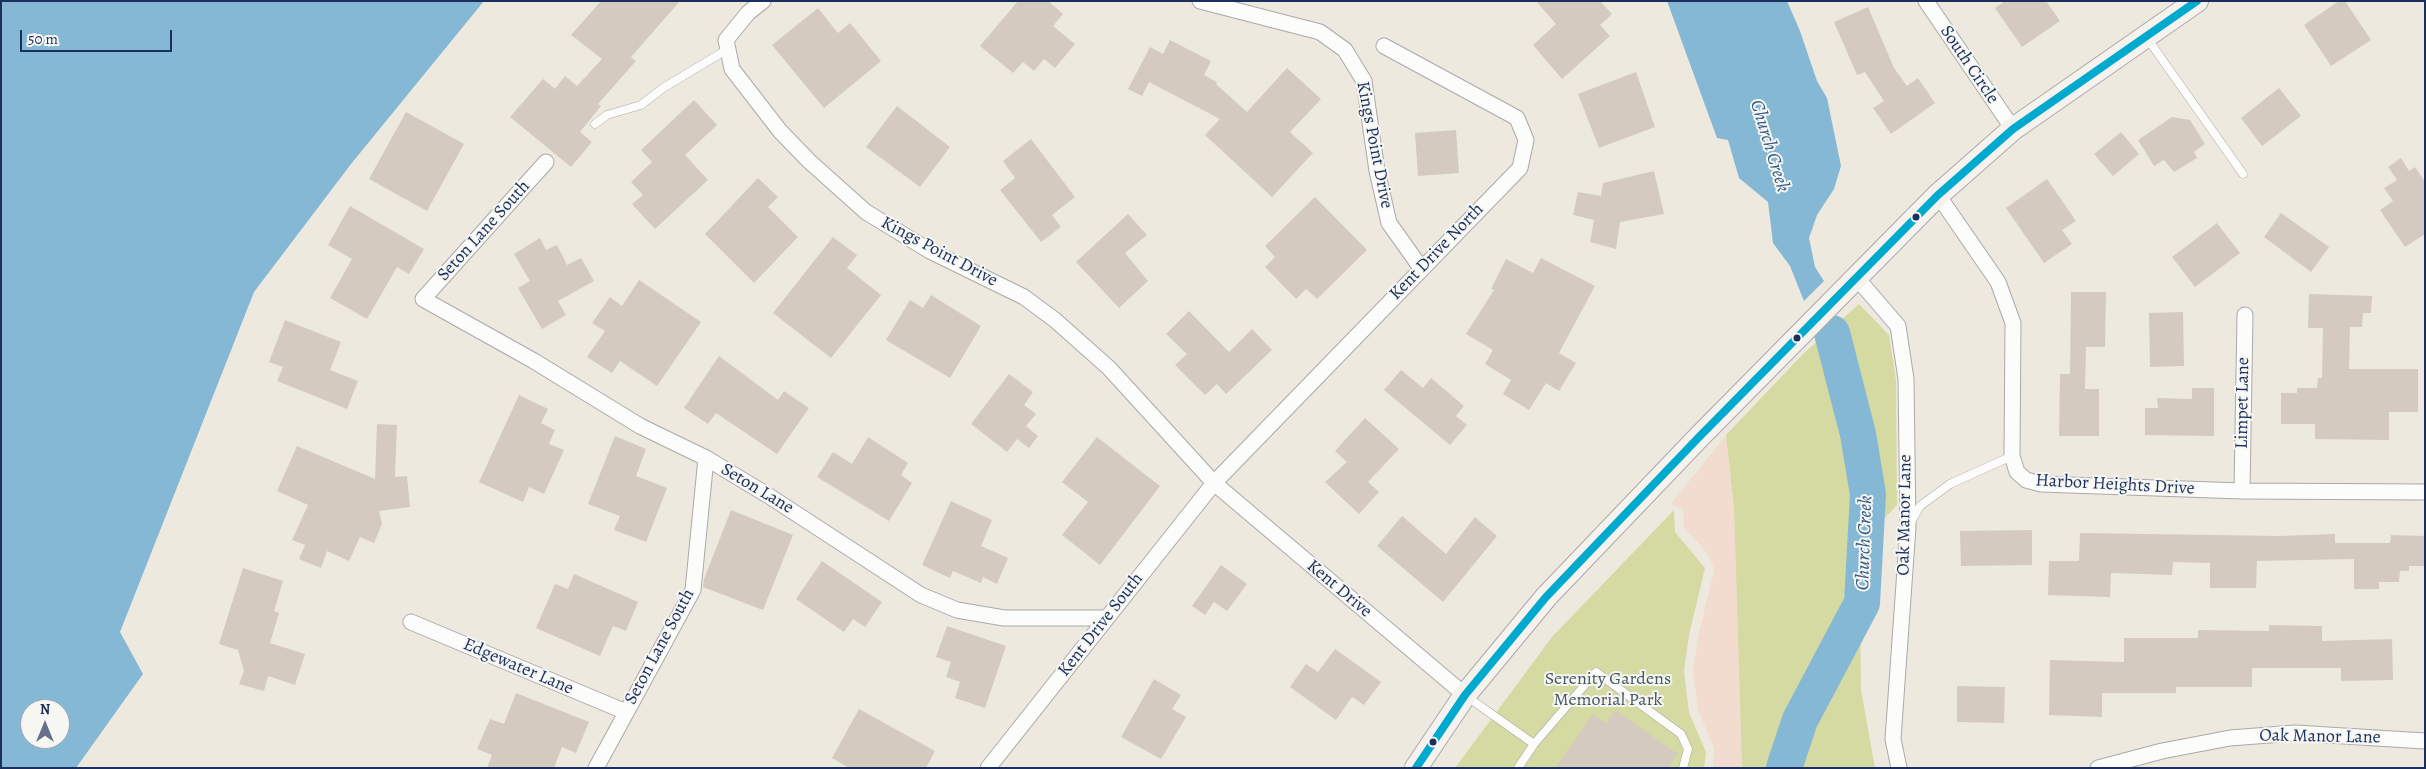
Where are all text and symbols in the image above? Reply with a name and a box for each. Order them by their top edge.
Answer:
scale bar [22,20,175,52]
street label: South Circle [1935,22,2003,108]
text: 50 m [28,29,58,49]
street label: Kings Point Drive [1351,80,1397,210]
water label: Church Creek [1744,97,1794,195]
street label: Seton Lane South [433,176,535,286]
street label: Kent Drive North [1385,199,1489,305]
street label: Kings Point Drive [877,212,1001,292]
unlabelled marker [1911,212,1921,222]
unlabelled marker [1792,333,1802,343]
street label: Limpet Lane [2231,357,2255,449]
street label: Oak Manor Lane [1893,454,1917,576]
street label: Seton Lane [717,459,797,519]
street label: Harbor Heights Drive [2035,470,2195,500]
water label: Church Creek [1852,495,1878,591]
street label: Kent Drive [1302,555,1376,623]
street label: Kent Drive South [1054,569,1148,681]
street label: Seton Lane South [620,585,700,709]
street label: Edgewater Lane [460,634,576,700]
park label: Serenity Gardens Memorial Park [1545,669,1671,712]
north arrow [20,699,70,749]
text: N [40,700,50,719]
street label: Oak Manor Lane [2259,725,2381,749]
unlabelled marker [1428,737,1438,747]

